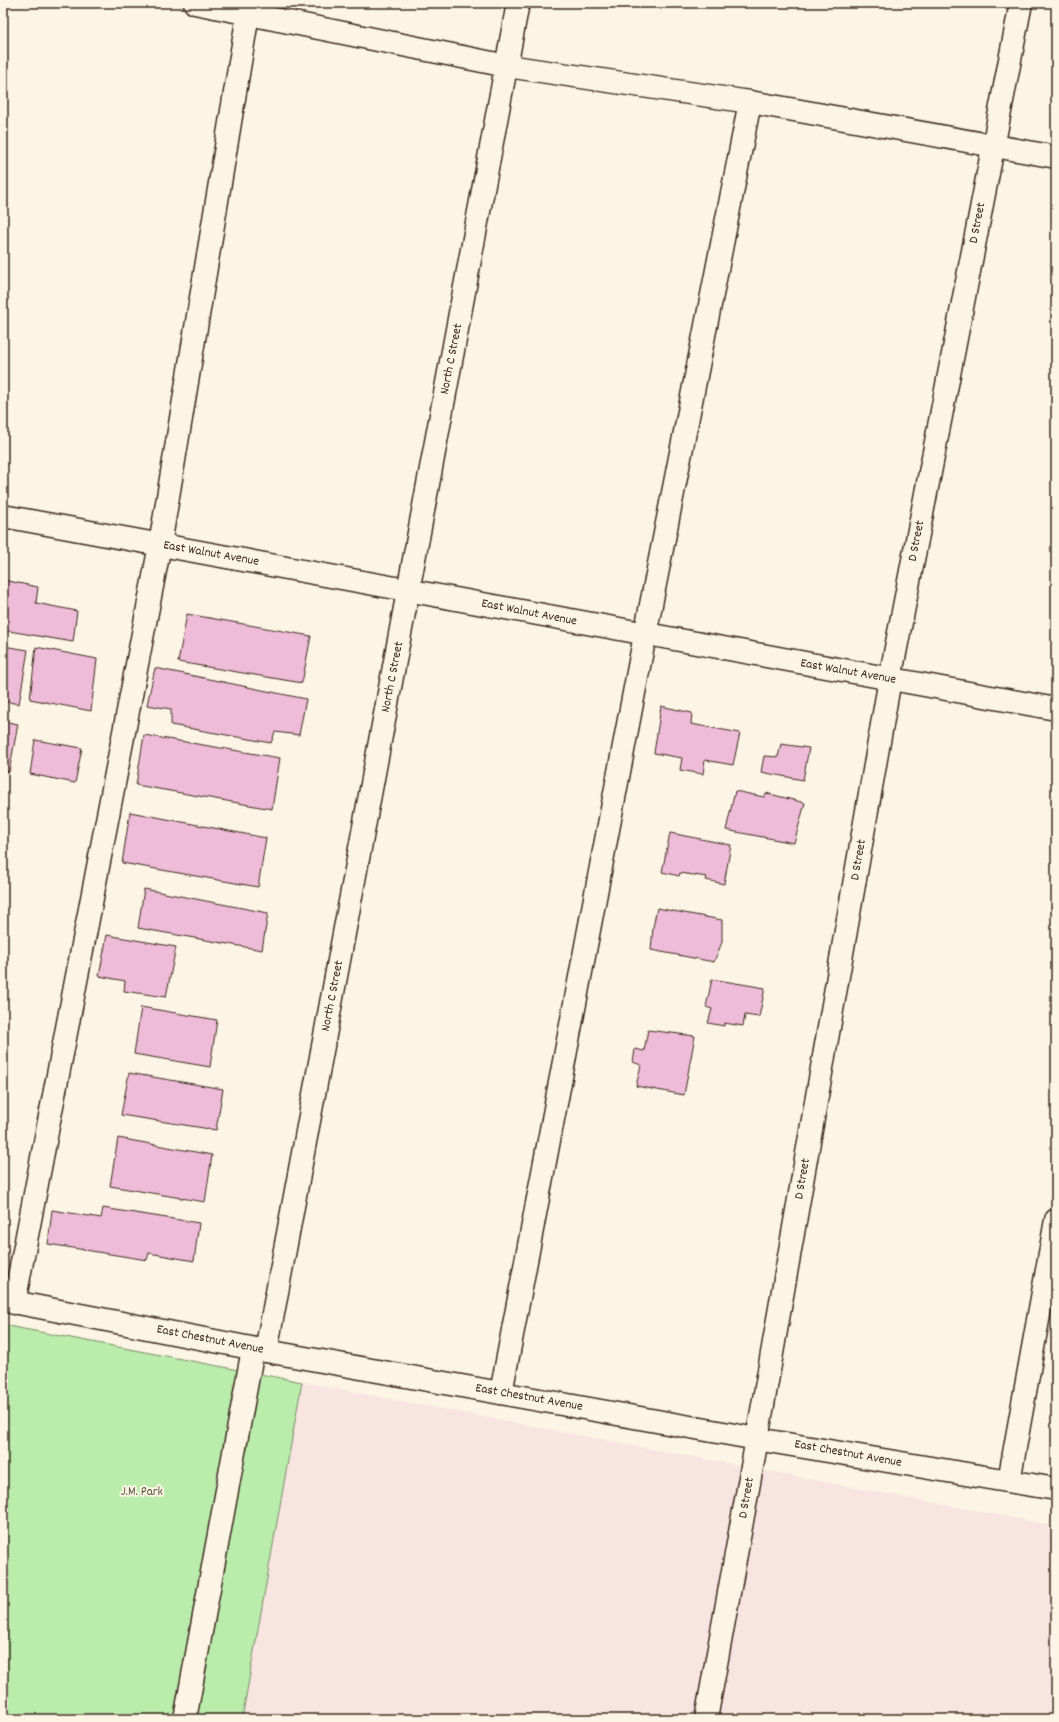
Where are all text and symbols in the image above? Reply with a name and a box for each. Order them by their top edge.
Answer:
street label: D Street [965,201,991,245]
street label: North C Street [436,322,468,396]
street label: D Street [904,519,930,563]
street label: East Walnut Avenue [162,536,261,572]
street label: East Walnut Avenue [480,594,579,632]
street label: North C Street [377,640,409,714]
street label: East Walnut Avenue [799,654,898,690]
street label: D Street [846,838,872,882]
street label: North C Street [317,959,349,1033]
street label: D Street [790,1157,816,1201]
street label: East Chestnut Avenue [155,1320,265,1360]
street label: East Chestnut Avenue [474,1379,584,1417]
street label: East Chestnut Avenue [793,1435,903,1473]
street label: D Street [734,1476,760,1520]
park label: J.M. Park [121,1483,163,1502]

